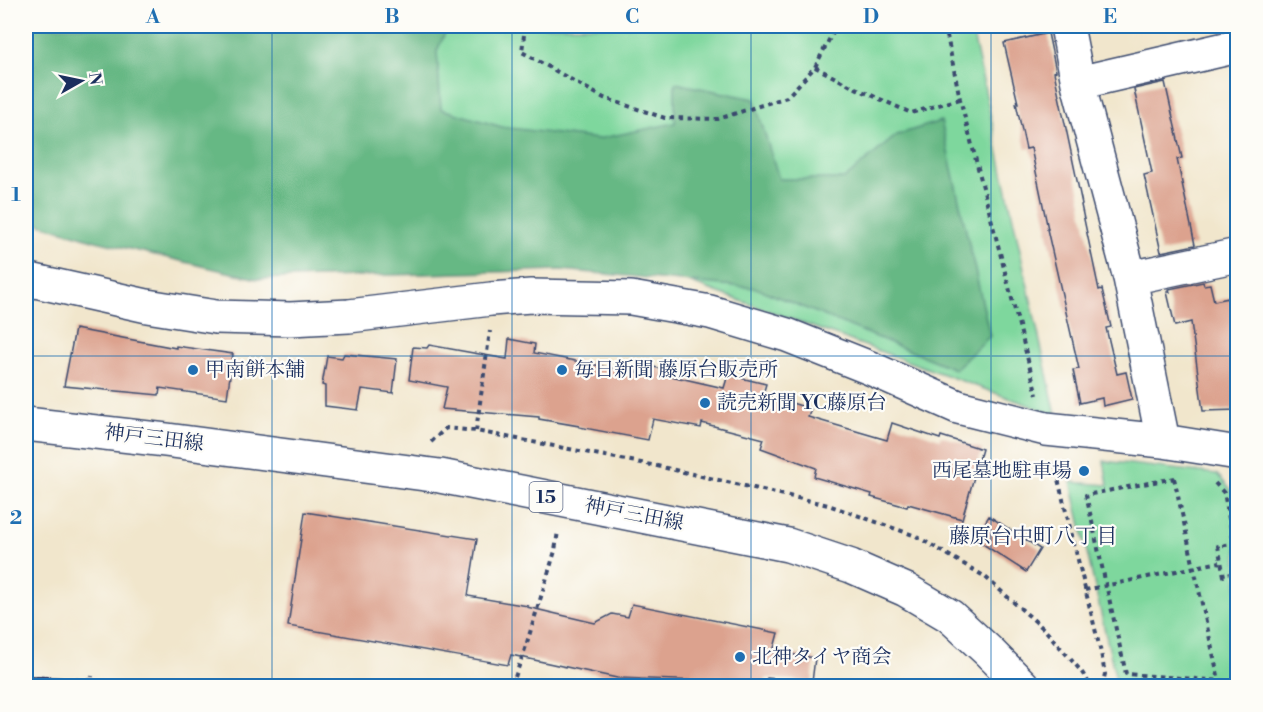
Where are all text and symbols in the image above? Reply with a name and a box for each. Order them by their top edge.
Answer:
text: A [145,5,161,30]
text: B [384,5,400,30]
text: C [625,5,639,30]
text: D [863,5,879,30]
text: E [1103,5,1117,30]
north arrow [51,51,111,111]
text: N [84,71,106,87]
text: 1 [11,183,21,208]
place label: 甲南餅本舗 [205,358,305,383]
place label: 毎日新聞 藤原台販売所 [574,358,778,383]
marker: 甲南餅本舗 [186,363,200,377]
marker: 毎日新聞 藤原台販売所 [555,363,569,377]
place label: 読売新聞 YC藤原台 [717,391,887,416]
marker: 読売新聞 YC藤原台 [698,396,712,410]
street label: 神戸三田線 [103,420,205,458]
place label: 西尾墓地駐車場 [932,459,1072,484]
marker: 西尾墓地駐車場 [1077,464,1091,478]
road number: 15 [530,482,562,512]
street label: 神戸三田線 [583,493,685,537]
text: 2 [10,506,22,531]
district label: 藤原台中町八丁目 [949,524,1117,550]
place label: 北神タイヤ商会 [752,645,892,670]
marker: 北神タイヤ商会 [733,650,747,664]

